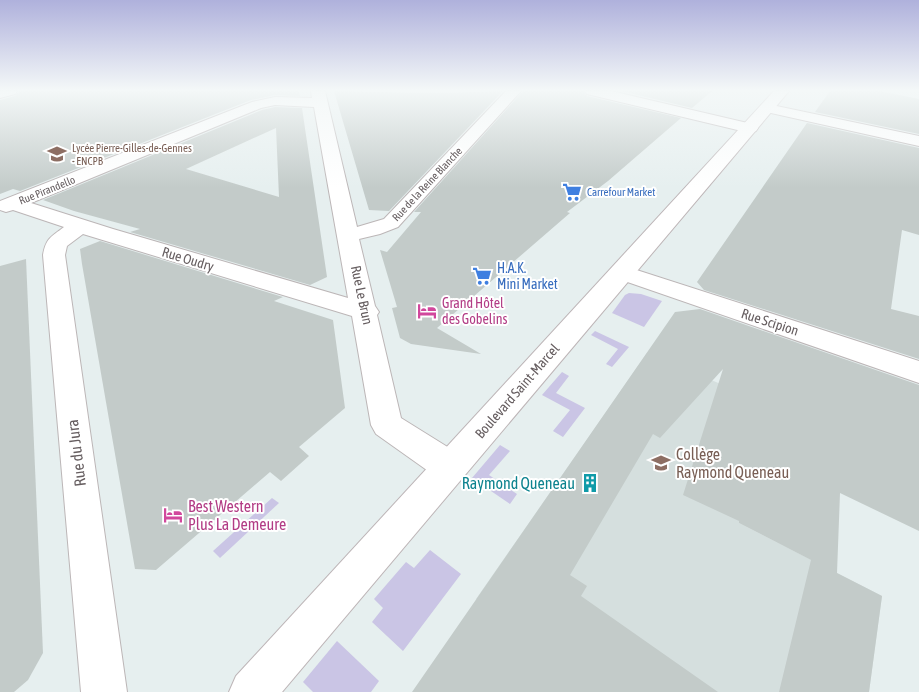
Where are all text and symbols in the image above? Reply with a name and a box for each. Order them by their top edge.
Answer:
place label: Lycée Pierre-Gilles-de-Gennes - ENCPB [72,142,192,167]
school or university icon: Lycée Pierre-Gilles-de-Gennes - ENCPB [46,143,68,165]
street label: Rue de la Reine Blanche [390,145,464,223]
street label: Rue Pirandello [17,173,77,207]
supermarket icon: Carrefour Market [561,181,583,203]
place label: Carrefour Market [587,186,655,198]
street label: Rue Oudry [160,244,216,275]
place label: H.A.K. Mini Market [497,260,558,292]
street label: Rue Le Brun [348,264,376,326]
supermarket icon: H.A.K. Mini Market [471,265,493,287]
place label: Grand Hôtel des Gobelins [442,295,508,327]
hotel icon: Grand Hôtel des Gobelins [416,300,438,322]
street label: Rue Scipion [739,305,801,339]
street label: Boulevard Saint-Marcel [472,340,563,441]
street label: Rue du Jura [63,418,89,488]
place label: Collège Raymond Queneau [676,445,789,482]
school or university icon: Collège Raymond Queneau [650,452,672,474]
building icon: Raymond Queneau [579,472,601,494]
place label: Raymond Queneau [462,474,575,493]
place label: Best Western Plus La Demeure [188,497,286,533]
hotel icon: Best Western Plus La Demeure [162,504,184,526]

